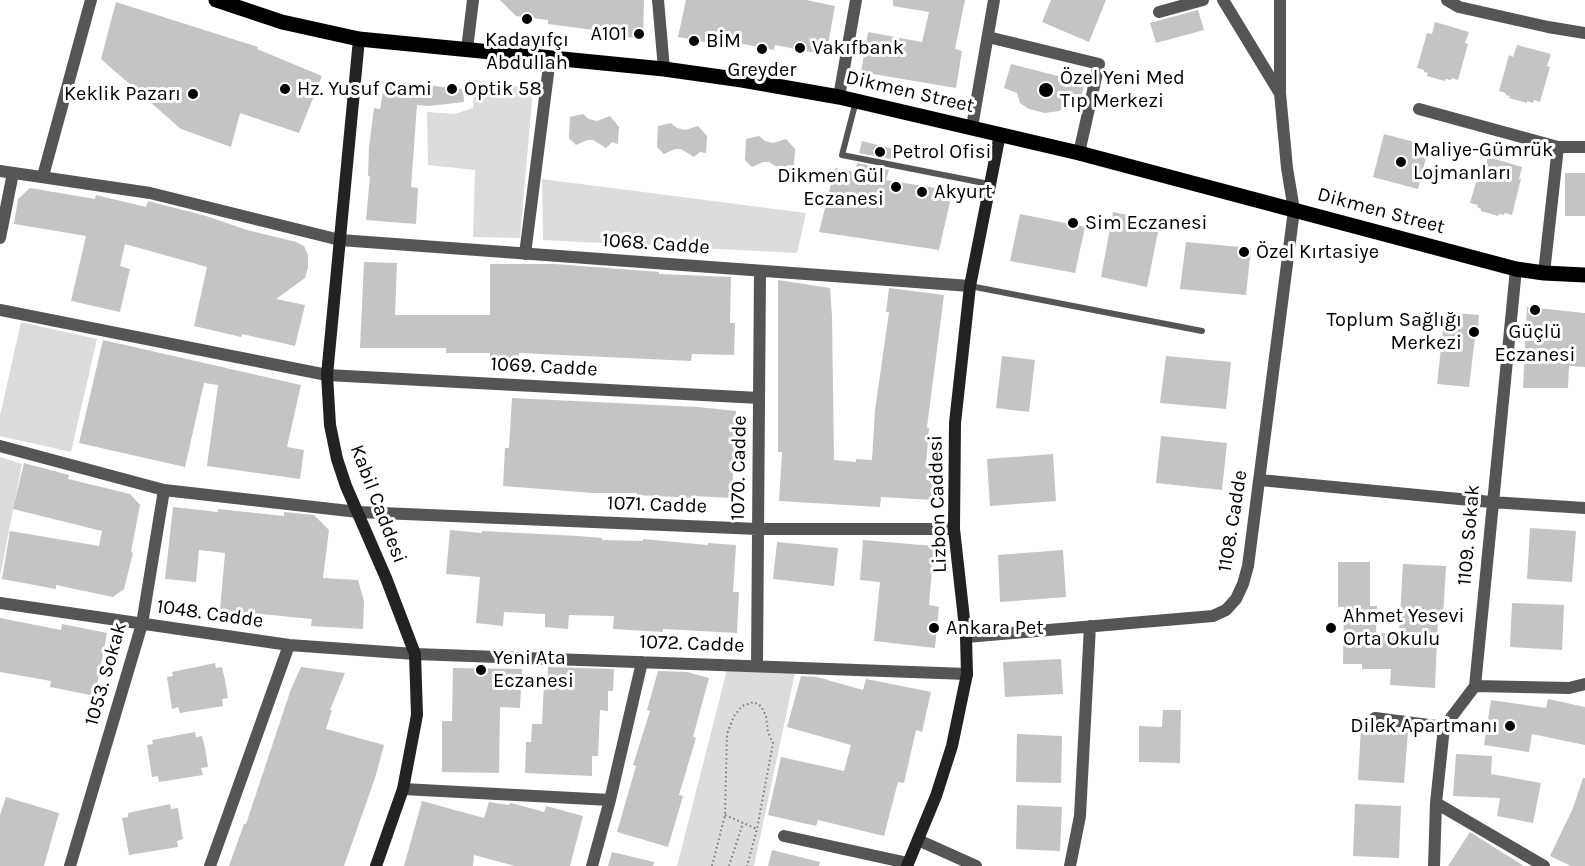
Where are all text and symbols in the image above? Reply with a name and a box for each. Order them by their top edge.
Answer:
marker: Kadayıfçı Abdullah [520,12,534,26]
place label: A101 [590,22,627,46]
marker: A101 [632,27,646,41]
place label: Kadayıfçı Abdullah [485,28,569,75]
place label: BİM [706,29,741,53]
marker: BİM [687,34,701,48]
place label: Vakıfbank [812,36,904,60]
marker: Vakıfbank [793,41,807,55]
marker: Greyder [755,42,769,56]
place label: Greyder [727,58,797,82]
street label: Dikmen Street [843,66,977,118]
place label: Özel Yeni Med Tıp Merkezi [1060,66,1185,113]
place label: Hz. Yusuf Cami [297,77,432,101]
place label: Optik 58 [464,77,542,101]
marker: Özel Yeni Med Tıp Merkezi [1037,81,1055,99]
place label: Keklik Pazarı [64,82,181,106]
marker: Hz. Yusuf Cami [278,82,292,96]
marker: Optik 58 [445,82,459,96]
marker: Keklik Pazarı [186,87,200,101]
place label: Maliye-Gümrük Lojmanları [1413,138,1553,185]
place label: Petrol Ofisi [892,140,992,164]
marker: Petrol Ofisi [873,145,887,159]
marker: Maliye-Gümrük Lojmanları [1394,155,1408,169]
place label: Dikmen Gül Eczanesi [777,164,884,211]
marker: Dikmen Gül Eczanesi [889,180,903,194]
place label: Akyurt [934,180,993,204]
street label: Dikmen Street [1315,182,1447,240]
marker: Akyurt [915,185,929,199]
place label: Sim Eczanesi [1085,211,1207,235]
marker: Sim Eczanesi [1066,216,1080,230]
street label: 1068. Cadde [601,228,711,260]
place label: Özel Kırtasiye [1256,240,1379,264]
marker: Özel Kırtasiye [1237,245,1251,259]
marker: Güçlü Eczanesi [1528,303,1542,317]
place label: Toplum Sağlığı Merkezi [1327,308,1462,355]
place label: Güçlü Eczanesi [1495,320,1575,367]
marker: Toplum Sağlığı Merkezi [1467,325,1481,339]
street label: 1069. Cadde [490,352,598,382]
street label: 1070. Cadde [726,415,752,521]
street label: Lizbon Caddesi [924,435,952,573]
street label: Kabil Caddesi [344,441,412,567]
street label: 1108. Cadde [1213,468,1253,574]
street label: 1109. Sokak [1453,483,1485,587]
street label: 1071. Cadde [607,491,707,519]
street label: 1048. Cadde [155,595,265,633]
place label: Ahmet Yesevi Orta Okulu [1343,604,1465,651]
place label: Ankara Pet [946,616,1044,640]
street label: 1053. Sokak [80,620,132,728]
marker: Ankara Pet [927,621,941,635]
marker: Ahmet Yesevi Orta Okulu [1324,621,1338,635]
street label: 1072. Cadde [639,630,745,658]
place label: Yeni Ata Eczanesi [493,646,574,693]
marker: Yeni Ata Eczanesi [474,663,488,677]
place label: Dilek Apartmanı [1350,714,1498,738]
marker: Dilek Apartmanı [1503,719,1517,733]

